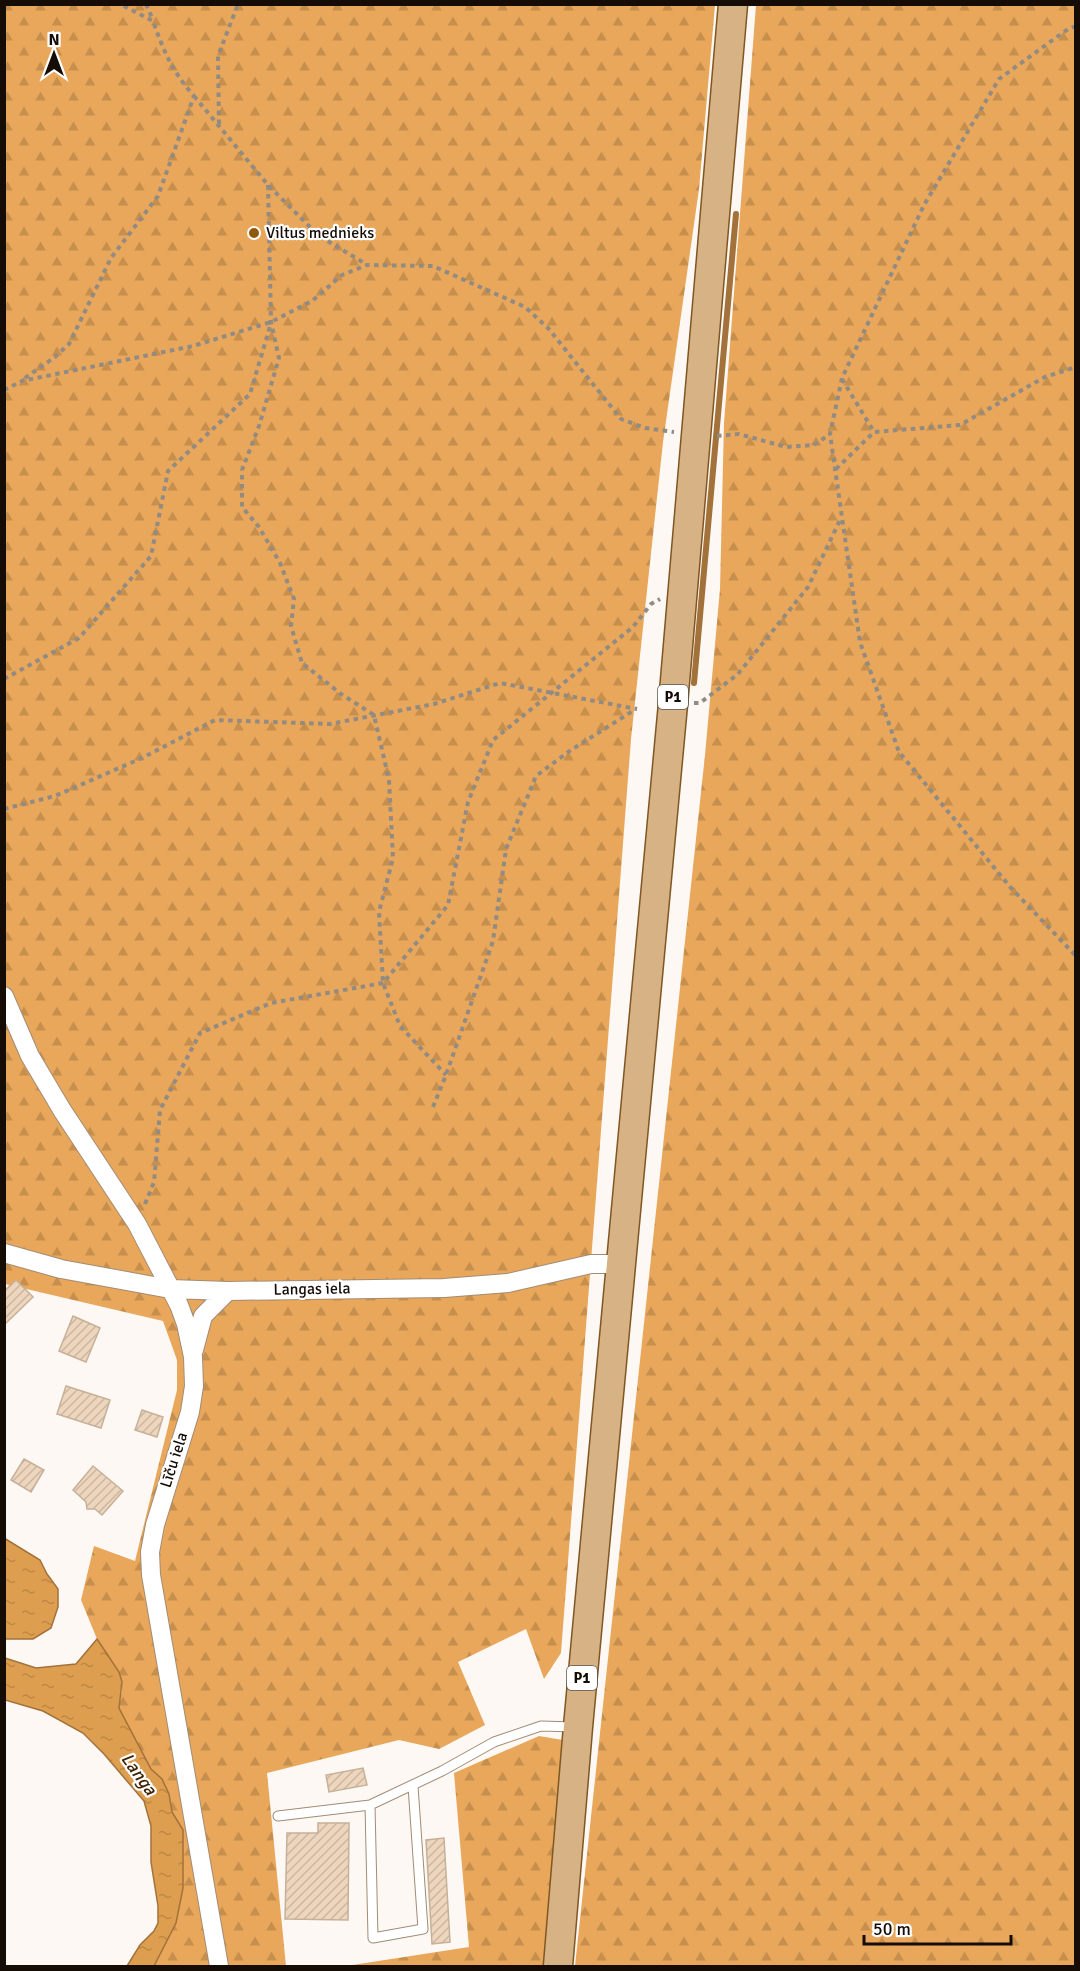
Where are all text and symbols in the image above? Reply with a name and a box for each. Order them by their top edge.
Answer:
north arrow [24,24,84,84]
text: N [48,30,60,50]
place label: Viltus mednieks [266,223,374,243]
marker: Viltus mednieks [247,226,261,240]
road number: P1 [658,685,688,709]
street label: Langas iela [273,1278,351,1300]
street label: Līču iela [156,1430,192,1490]
road number: P1 [567,1666,597,1690]
water label: Langa [116,1749,162,1800]
scale bar [864,1908,1011,1946]
text: 50 m [873,1918,911,1940]

